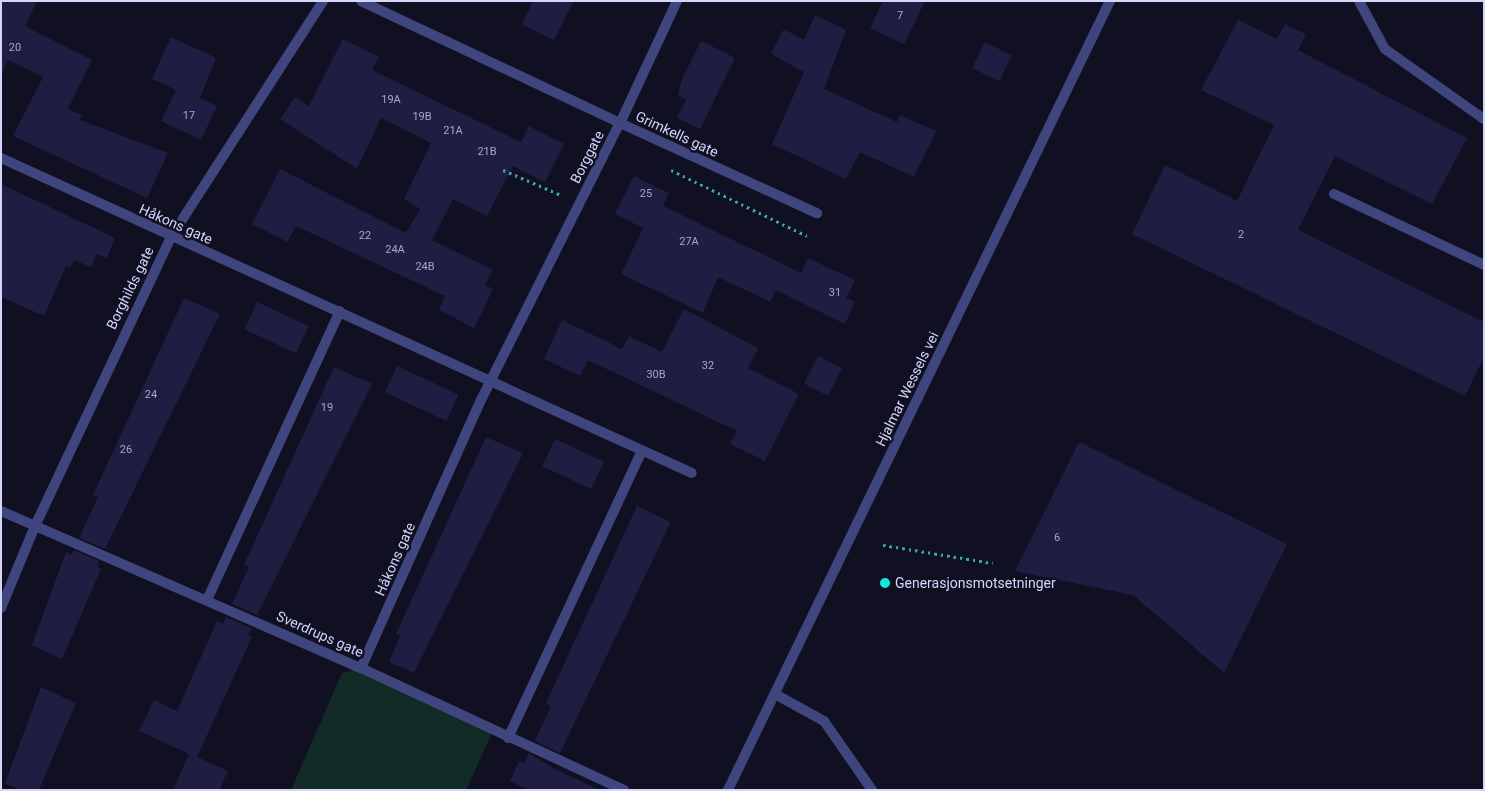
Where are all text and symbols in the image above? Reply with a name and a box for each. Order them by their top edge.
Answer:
house number: 7 [897,9,903,23]
house number: 20 [9,41,21,55]
house number: 19A [381,93,401,107]
street label: Grimkells gate [633,108,721,160]
house number: 17 [183,109,195,123]
house number: 19B [412,110,432,124]
house number: 21A [443,124,463,138]
street label: Borggate [567,128,607,186]
house number: 21B [477,145,497,159]
house number: 25 [640,187,652,201]
street label: Håkons gate [137,200,215,248]
house number: 2 [1238,228,1244,242]
house number: 22 [359,229,371,243]
house number: 27A [679,235,699,249]
house number: 24A [385,243,405,257]
street label: Borghilds gate [103,244,157,332]
house number: 24B [415,260,435,274]
house number: 31 [829,286,841,300]
street label: Hjalmar Wessels vei [872,329,942,449]
house number: 32 [702,359,714,373]
house number: 30B [646,368,666,382]
house number: 24 [145,388,157,402]
house number: 19 [321,401,333,415]
house number: 26 [120,443,132,457]
street label: Håkons gate [371,520,419,598]
house number: 6 [1054,531,1060,545]
place label: Generasjonsmotsetninger [895,575,1056,591]
marker: Generasjonsmotsetninger [879,577,891,589]
street label: Sverdrups gate [274,607,366,661]

